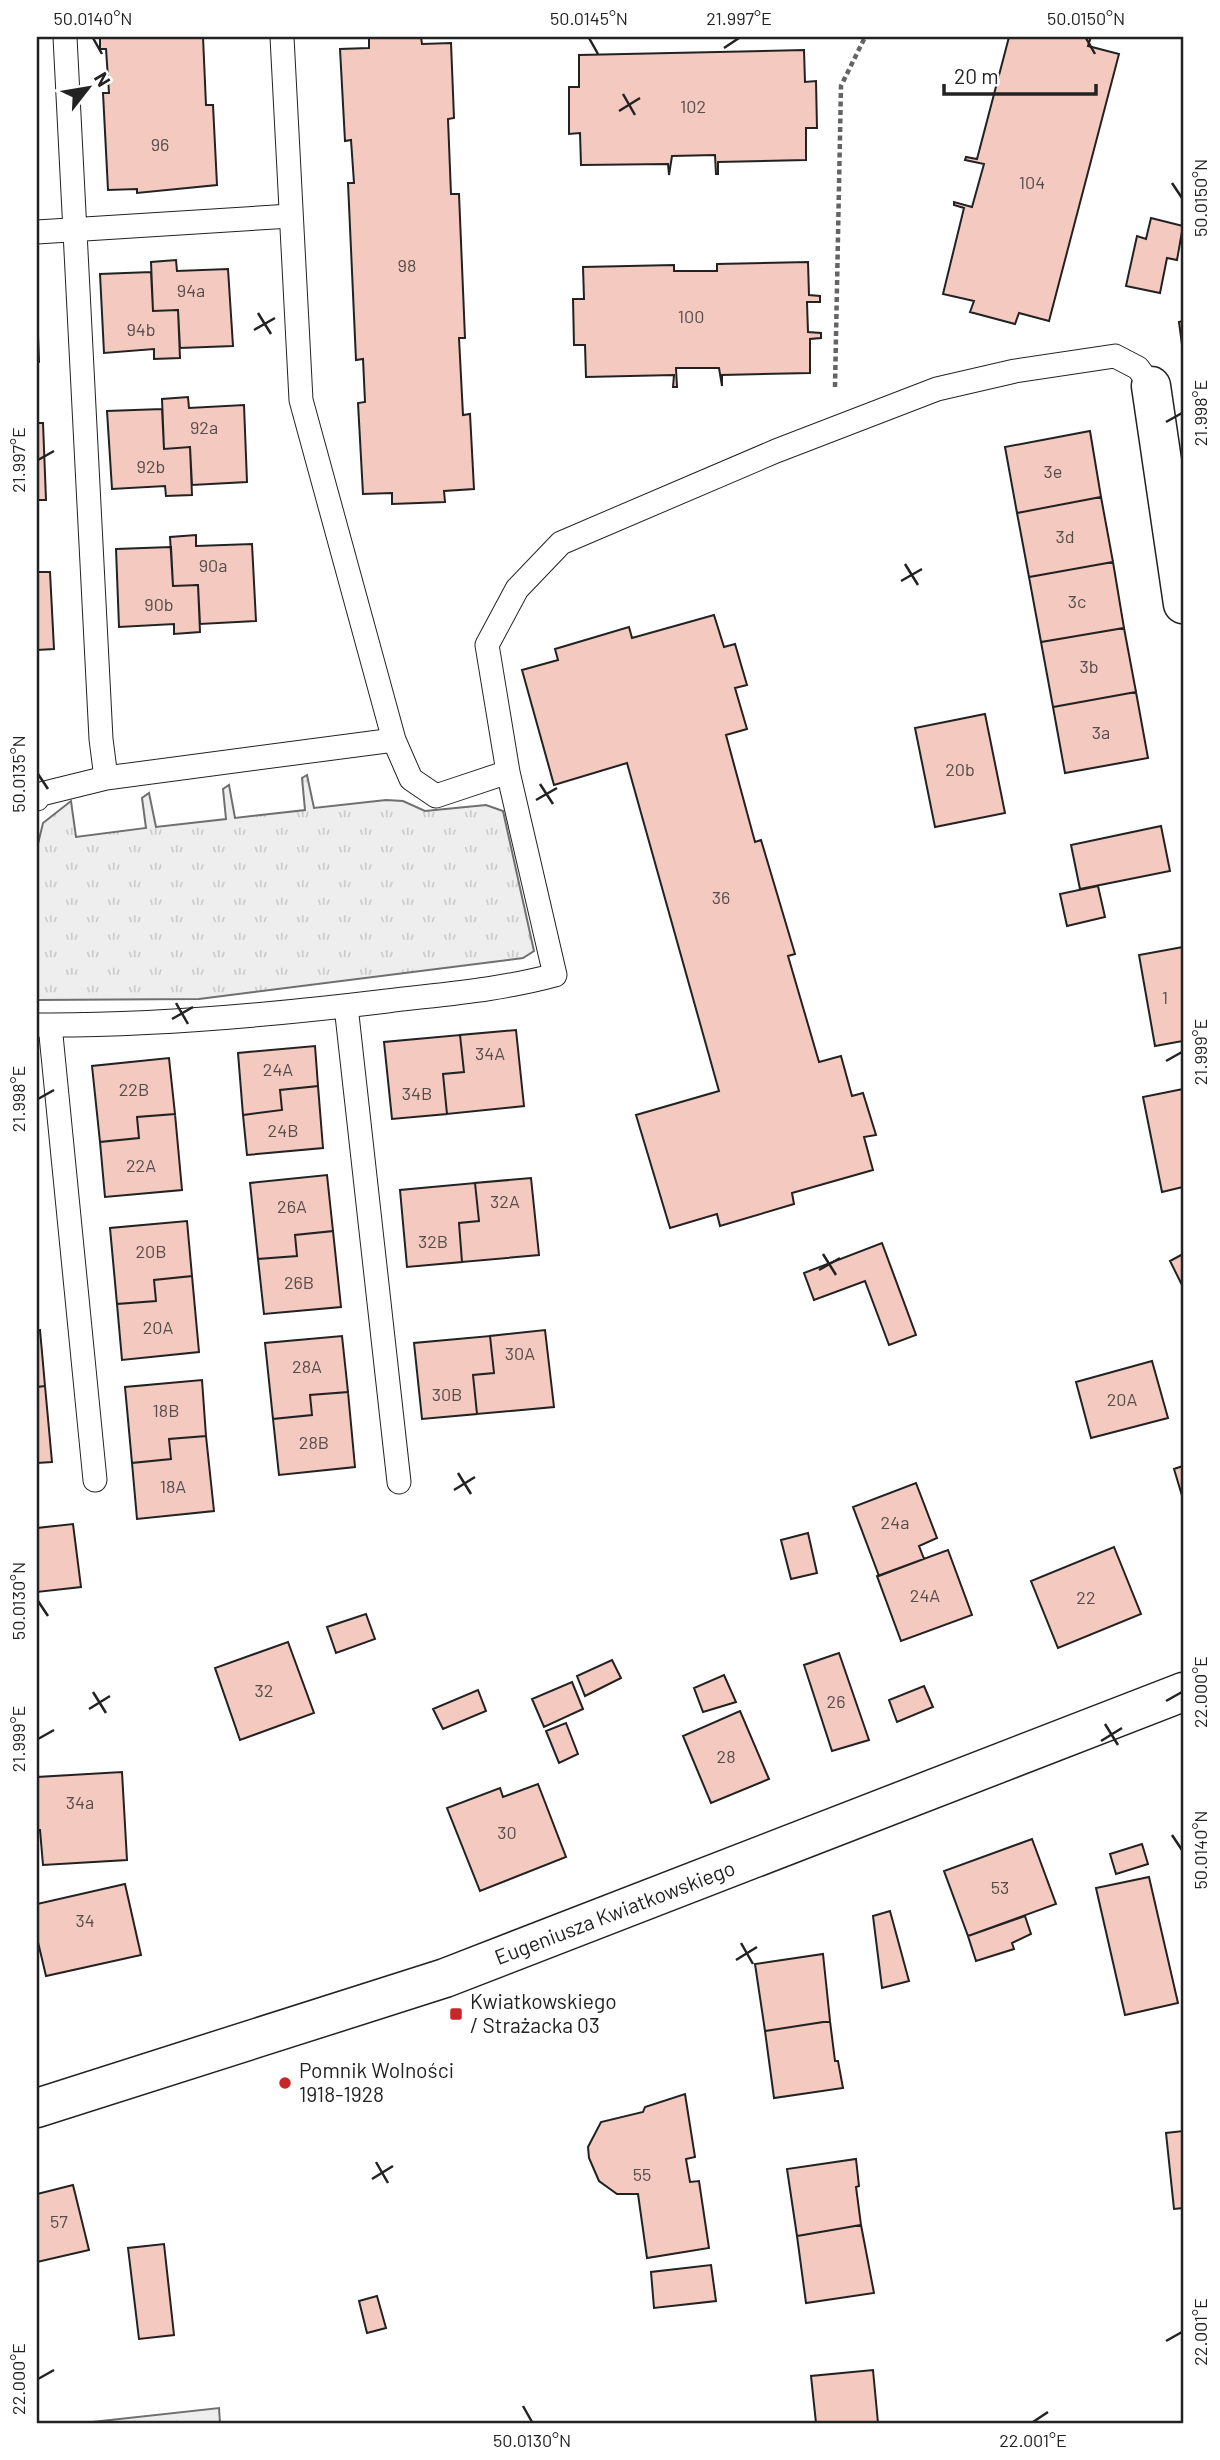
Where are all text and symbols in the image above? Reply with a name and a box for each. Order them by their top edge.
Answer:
text: 50.0140°N [54,7,132,29]
text: 50.0145°N [550,7,628,29]
text: 21.997°E [706,7,772,29]
text: 50.0150°N [1047,7,1125,29]
north arrow [52,52,122,122]
scale bar [944,52,1096,96]
text: 20 m [954,63,999,88]
text: N [90,68,116,90]
house number: 102 [680,95,706,117]
house number: 96 [151,133,169,155]
text: 50.0150°N [1189,159,1211,237]
house number: 104 [1019,171,1045,193]
house number: 98 [398,254,416,276]
house number: 94a [177,279,205,301]
house number: 100 [678,305,704,327]
house number: 94b [126,318,156,340]
text: 21.998°E [1189,380,1211,446]
house number: 92a [190,416,218,438]
text: 21.997°E [7,427,29,493]
house number: 92b [137,455,165,477]
house number: 3e [1044,460,1062,482]
house number: 3d [1055,525,1075,547]
house number: 90a [199,554,227,576]
house number: 3c [1068,590,1086,612]
house number: 90b [144,593,174,615]
house number: 3b [1079,655,1099,677]
house number: 3a [1092,721,1110,743]
text: 50.0135°N [7,735,29,813]
house number: 20b [945,758,975,780]
house number: 36 [712,886,730,908]
house number: 1 [1162,986,1168,1008]
text: 21.999°E [1189,1019,1211,1085]
house number: 34A [475,1042,505,1064]
house number: 24A [263,1058,293,1080]
text: 21.998°E [7,1066,29,1132]
house number: 22B [119,1078,149,1100]
house number: 34B [402,1082,432,1104]
house number: 24B [268,1119,298,1141]
house number: 22A [126,1154,156,1176]
house number: 32A [490,1190,520,1212]
house number: 26A [277,1195,307,1217]
house number: 32B [418,1230,448,1252]
house number: 20B [135,1240,167,1262]
house number: 26B [284,1271,314,1293]
house number: 20A [143,1316,173,1338]
house number: 30A [505,1342,535,1364]
house number: 28A [292,1355,322,1377]
house number: 30B [432,1383,462,1405]
house number: 20A [1107,1388,1137,1410]
house number: 18B [153,1399,179,1421]
house number: 28B [299,1431,329,1453]
house number: 18A [160,1475,186,1497]
house number: 24a [881,1511,909,1533]
text: 50.0130°N [7,1562,29,1640]
house number: 24A [910,1584,940,1606]
house number: 22 [1076,1586,1096,1608]
text: 22.000°E [1189,1656,1211,1728]
house number: 32 [255,1679,273,1701]
house number: 26 [827,1690,845,1712]
text: 21.999°E [7,1706,29,1772]
house number: 28 [716,1745,736,1767]
house number: 34a [66,1791,94,1813]
text: 50.0140°N [1189,1811,1211,1889]
house number: 30 [497,1821,517,1843]
street label: Eugeniusza Kwiatkowskiego [491,1854,738,1969]
house number: 53 [991,1876,1009,1898]
house number: 34 [75,1909,95,1931]
place label: Kwiatkowskiego / Strażacka 03 [470,1988,617,2037]
marker: Kwiatkowskiego / Strażacka 03 [448,2006,464,2022]
place label: Pomnik Wolności 1918-1928 [299,2057,454,2106]
marker: Pomnik Wolności 1918-1928 [277,2075,293,2091]
house number: 55 [633,2163,651,2185]
house number: 57 [50,2210,68,2232]
text: 22.001°E [1189,2298,1211,2366]
text: 22.000°E [7,2343,29,2415]
text: 50.0130°N [493,2429,571,2451]
text: 22.001°E [999,2429,1067,2451]

